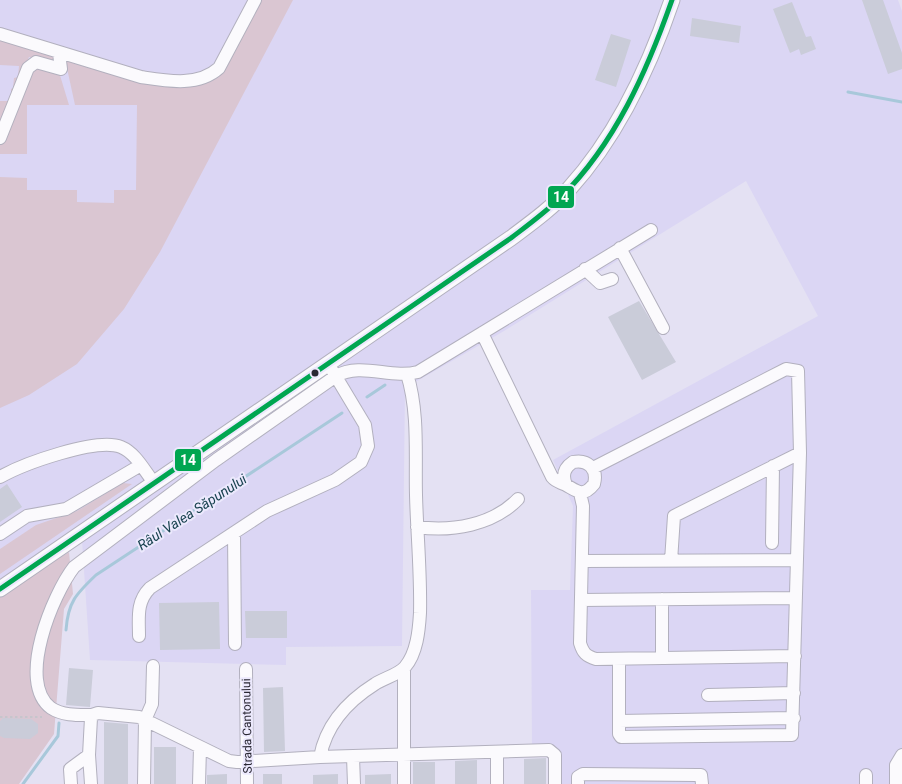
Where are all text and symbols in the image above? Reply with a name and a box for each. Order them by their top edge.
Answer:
line badge: 14 [547,185,575,209]
text: 14 [553,189,569,205]
unlabelled marker [310,368,320,378]
line badge: 14 [174,448,202,472]
text: 14 [180,452,196,468]
water label: Râul Valea Săpunului [135,470,250,553]
street label: Strada Cantonului [239,678,255,774]

